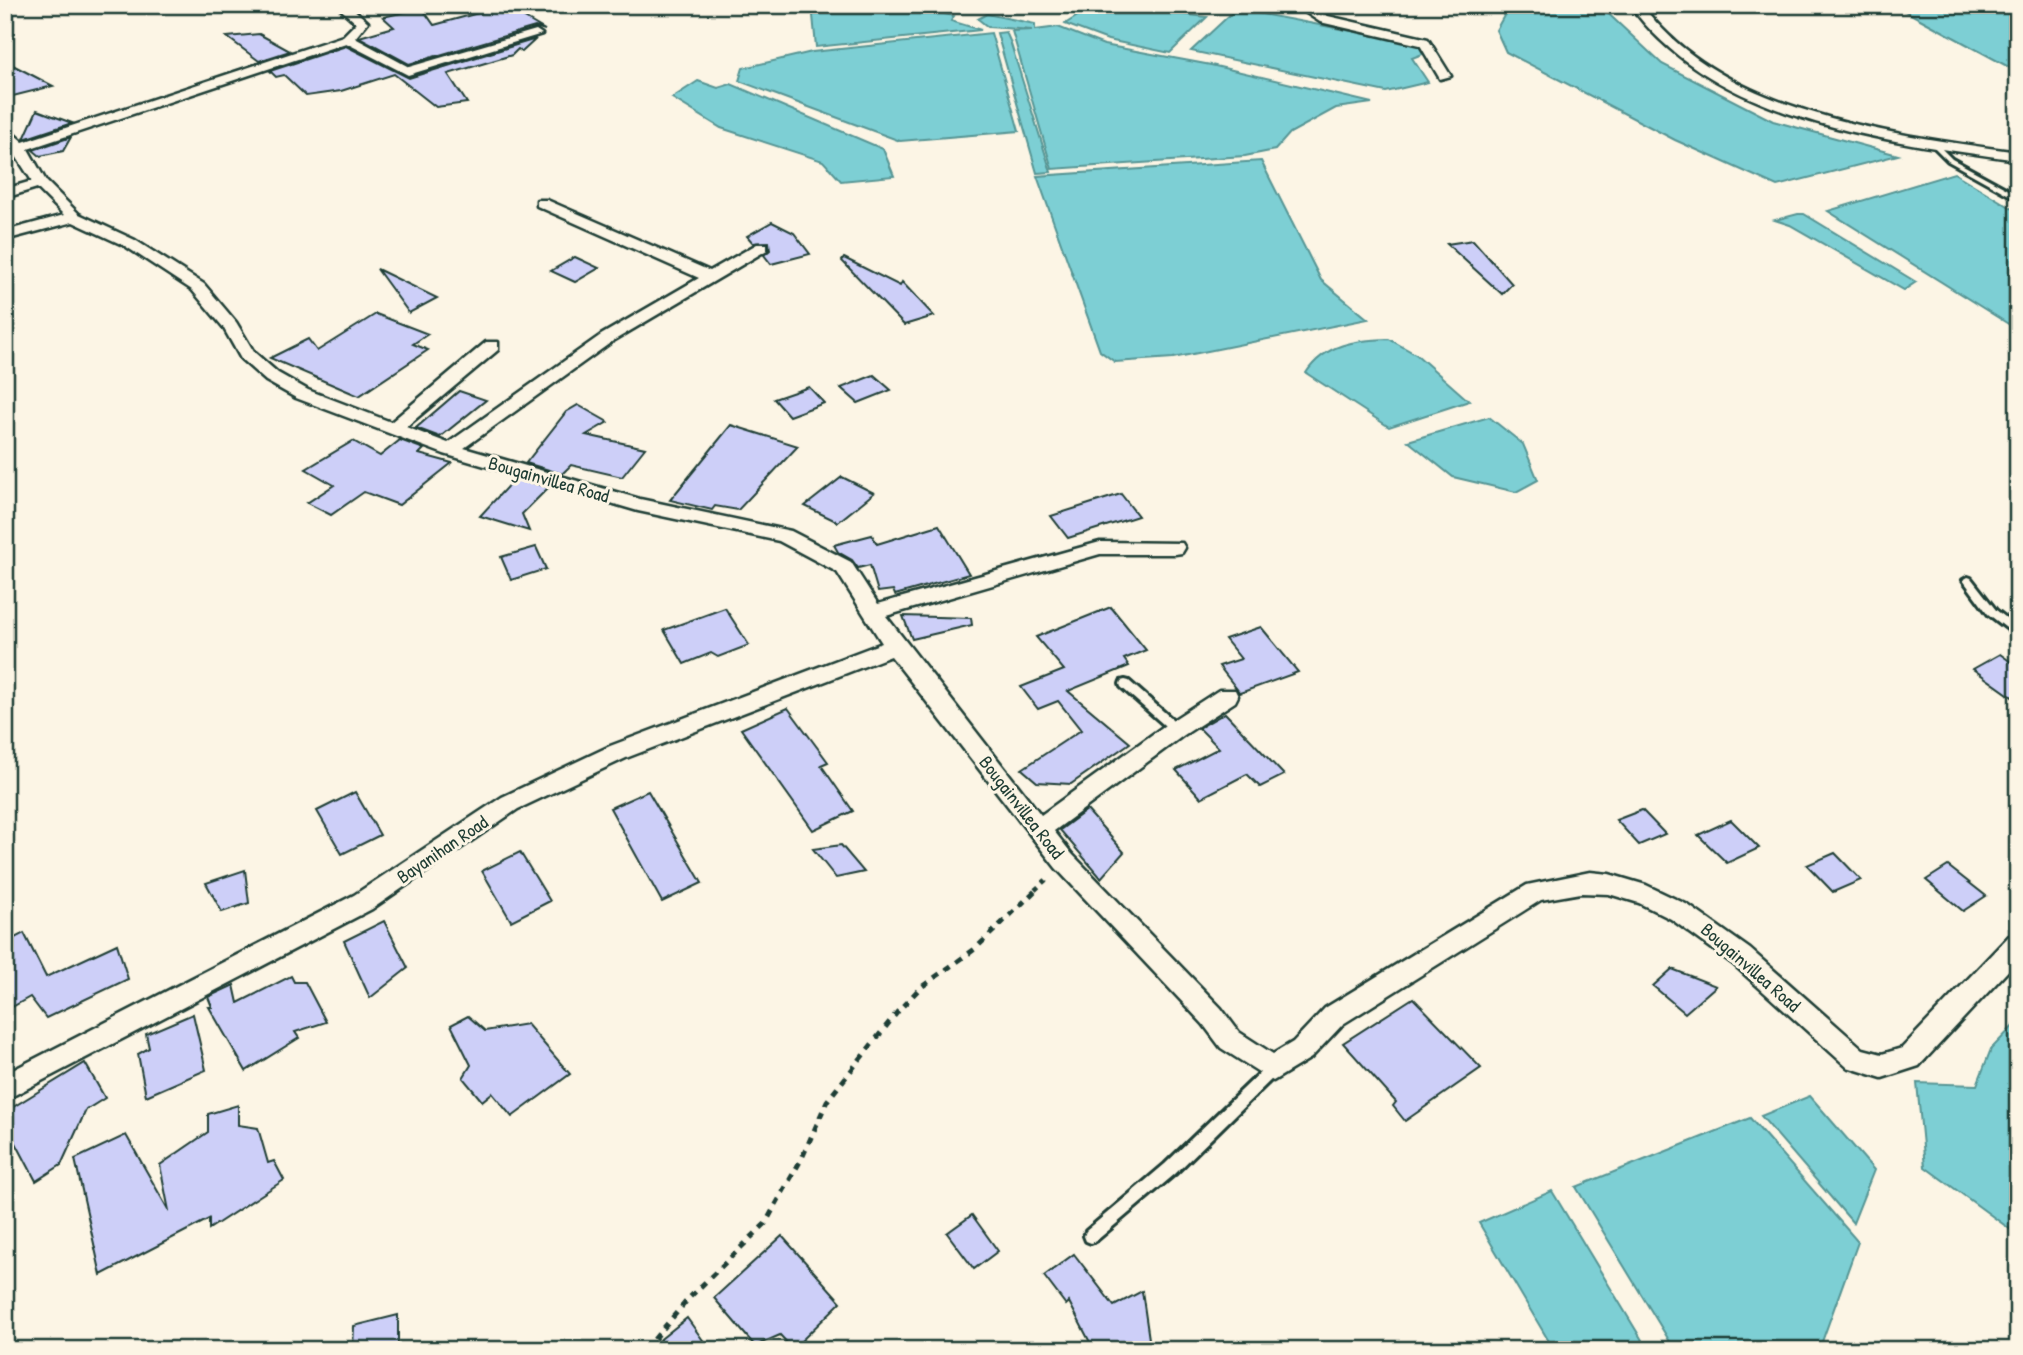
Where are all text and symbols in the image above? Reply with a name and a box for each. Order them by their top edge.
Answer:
street label: Bougainvillea Road [486,449,613,509]
street label: Bougainvillea Road [974,750,1071,864]
street label: Bayanihan Road [391,809,493,889]
street label: Bougainvillea Road [1696,916,1807,1018]

